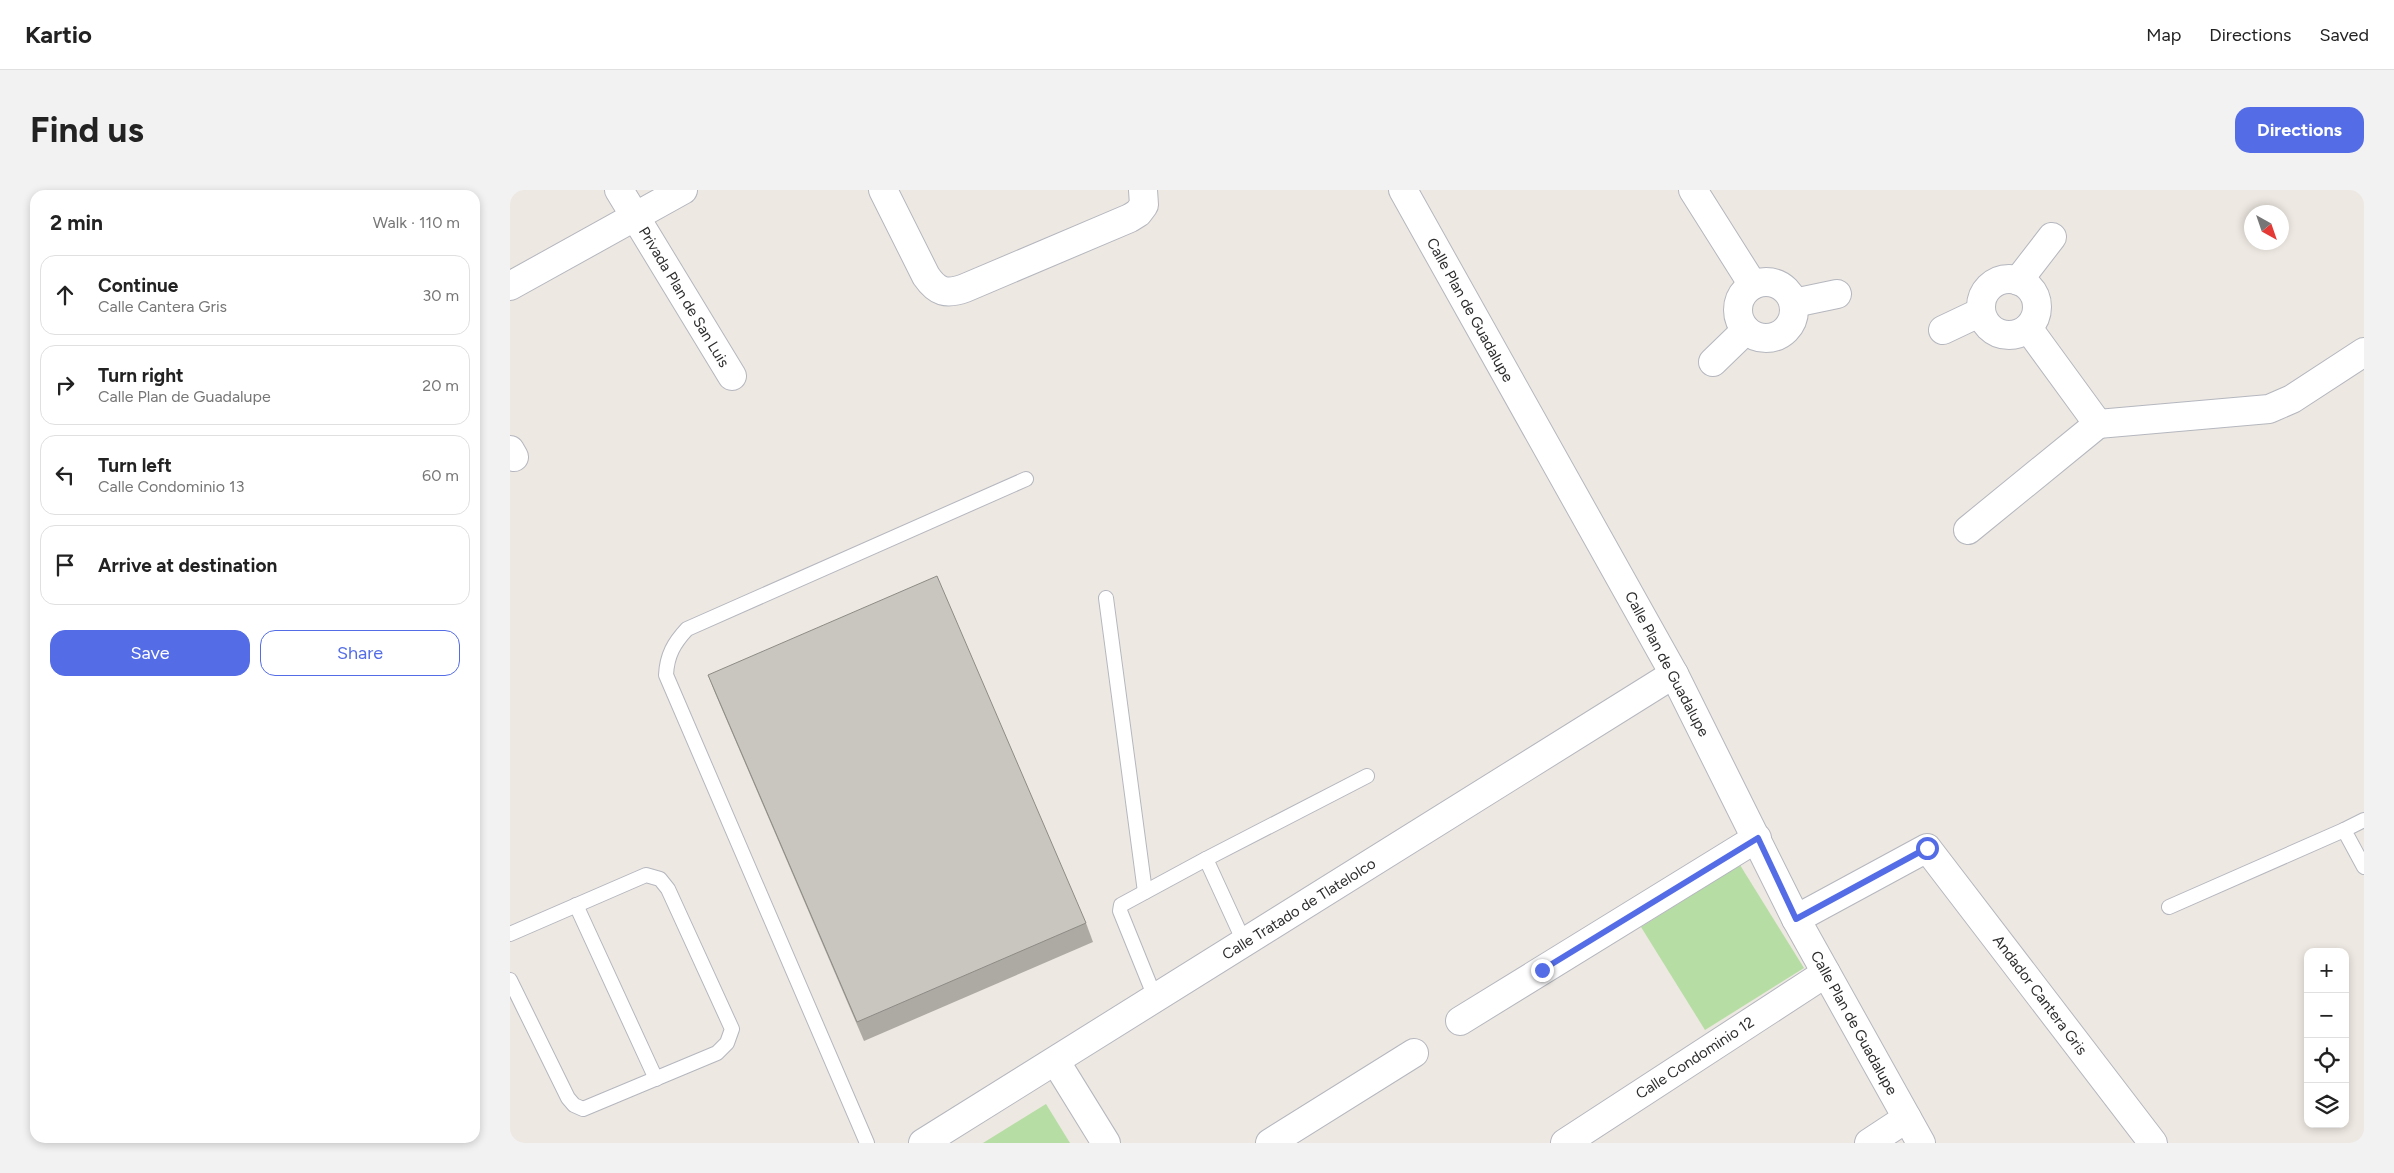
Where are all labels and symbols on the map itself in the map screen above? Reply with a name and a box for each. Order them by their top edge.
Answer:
north arrow [2244,205,2289,250]
street label: Privada Plan de San Luis [635,224,733,370]
street label: Calle Plan de Guadalupe [1423,235,1517,385]
street label: Calle Plan de Guadalupe [1621,588,1713,740]
route start [1916,837,1939,860]
street label: Calle Tratado de Tlatelolco [1219,854,1379,964]
street label: Andador Cantera Gris [1989,932,2091,1058]
street label: Calle Plan de Guadalupe [1807,948,1901,1098]
route end [1531,959,1554,982]
street label: Calle Condominio 12 [1632,1013,1758,1103]

